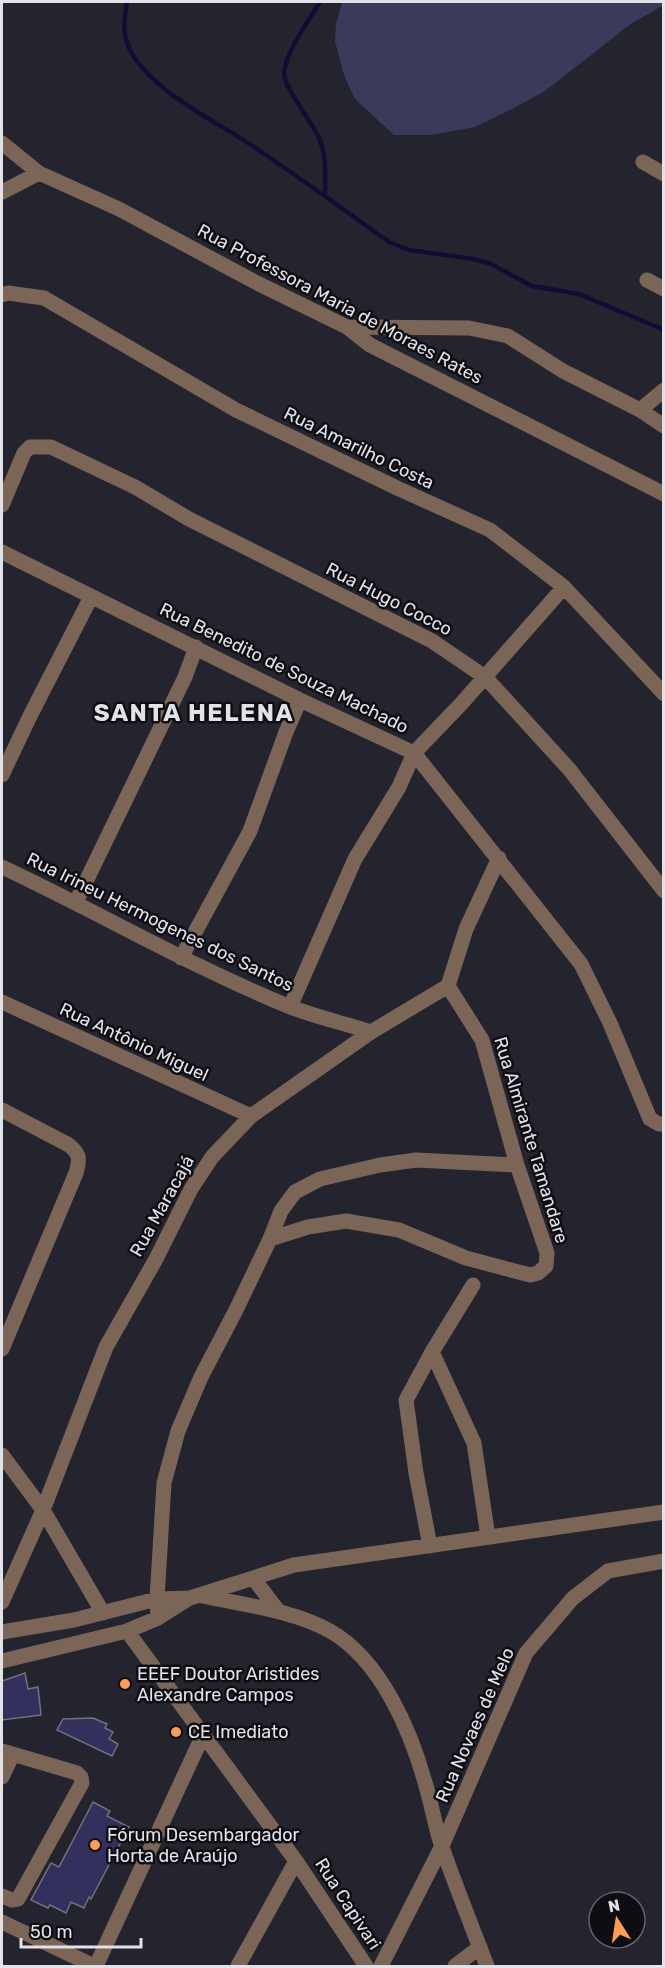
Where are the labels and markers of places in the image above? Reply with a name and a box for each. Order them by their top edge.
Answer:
place label: EEEF Doutor Aristides Alexandre Campos [137,1663,319,1706]
marker: EEEF Doutor Aristides Alexandre Campos [118,1677,132,1691]
place label: CE Imediato [188,1721,289,1743]
marker: CE Imediato [169,1725,183,1739]
place label: Fórum Desembargador Horta de Araújo [107,1824,299,1867]
marker: Fórum Desembargador Horta de Araújo [88,1838,102,1852]

